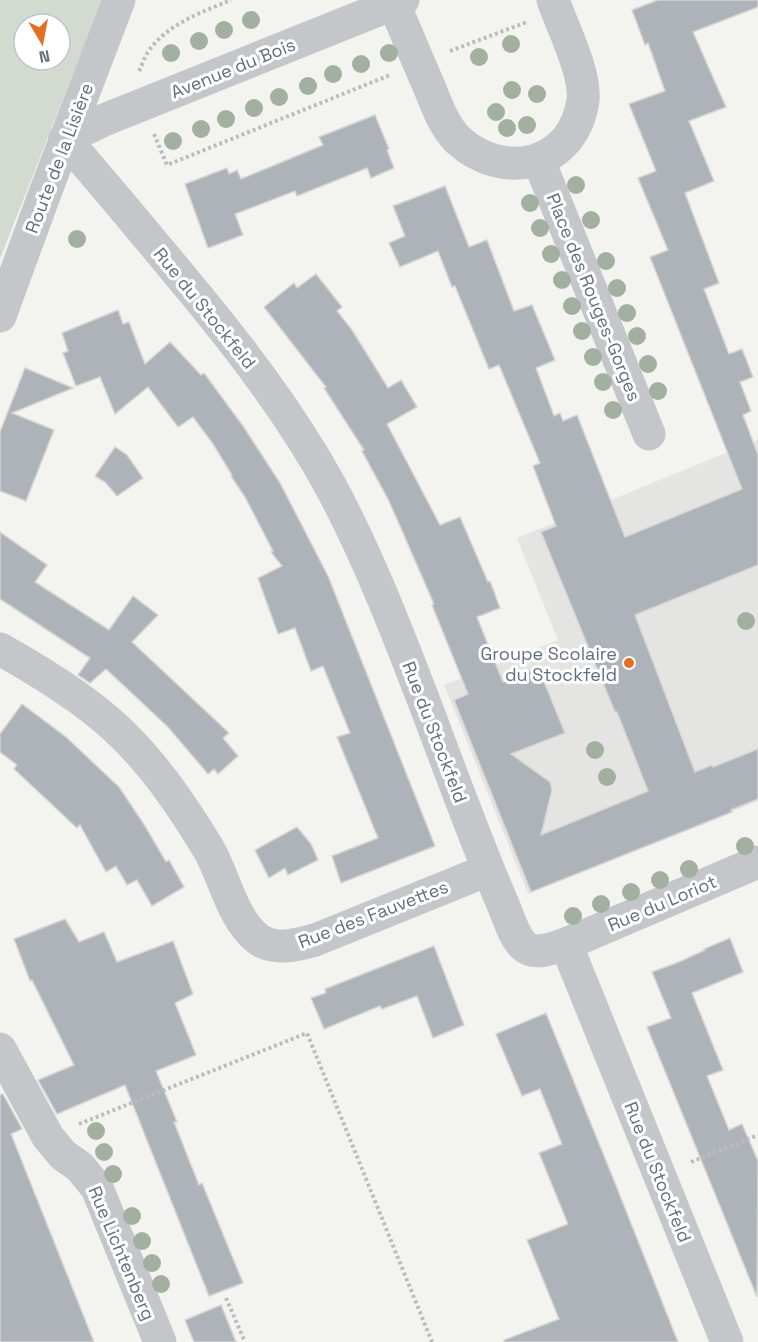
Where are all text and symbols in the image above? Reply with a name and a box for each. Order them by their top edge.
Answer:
north arrow [12,12,72,72]
street label: Avenue du Bois [167,33,299,103]
text: N [37,45,52,68]
street label: Route de la Lisière [20,80,98,236]
street label: Place des Rouges-Gorges [542,190,646,404]
street label: Rue du Stockfeld [149,243,261,373]
place label: Groupe Scolaire du Stockfeld [480,642,617,686]
marker: Groupe Scolaire du Stockfeld [622,656,636,670]
street label: Rue du Stockfeld [397,658,473,806]
street label: Rue du Loriot [604,870,720,936]
street label: Rue des Fauvettes [295,875,451,953]
street label: Rue du Stockfeld [619,1098,697,1246]
street label: Rue Lichtenberg [83,1183,161,1323]

